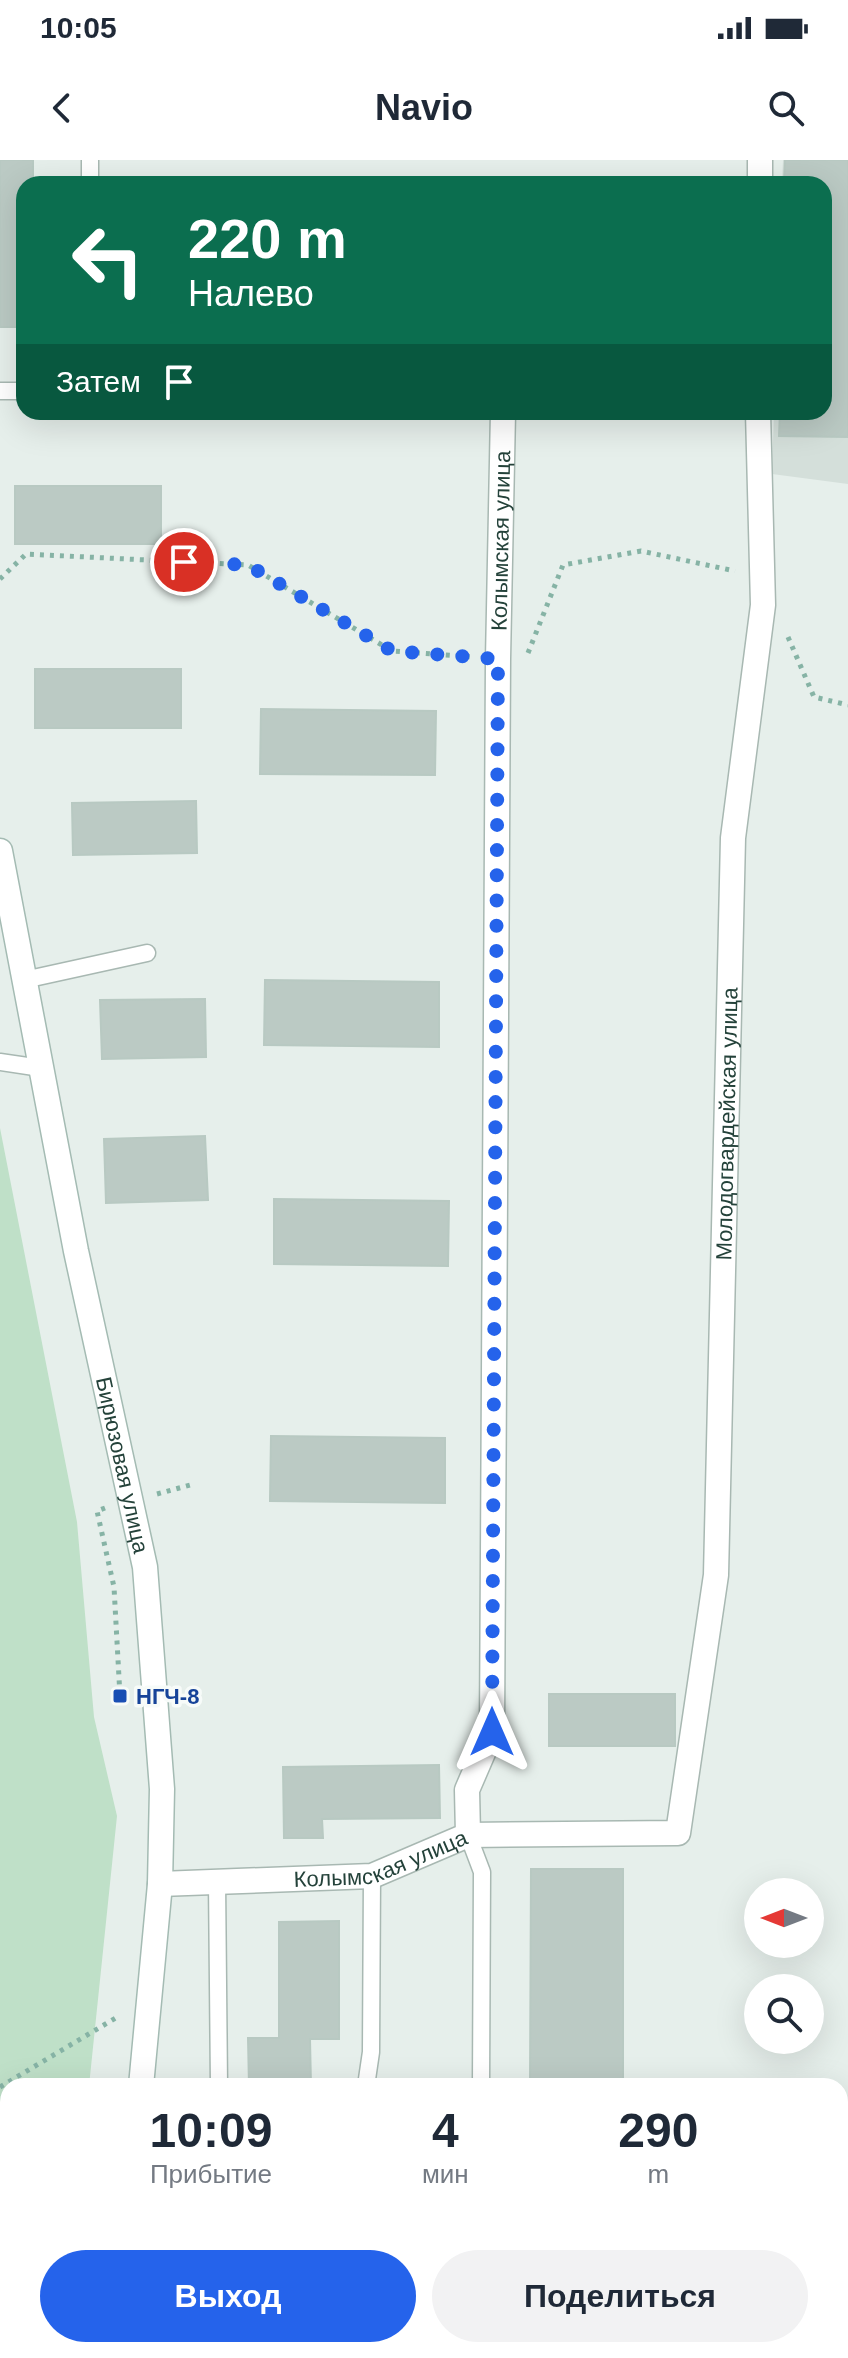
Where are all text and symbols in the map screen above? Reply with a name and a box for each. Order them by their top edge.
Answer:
text: 10:05 [40,11,117,44]
icon: back [40,86,84,130]
icon: search [764,86,808,130]
text: Navio [375,87,473,128]
text: 220 m [188,207,347,270]
icon: left [56,208,160,312]
text: Налево [188,273,314,314]
icon: arrive [157,360,201,404]
text: Затем [56,365,141,398]
street label: Колымская улица [486,450,515,631]
pin [150,528,218,596]
icon: arrive [162,540,206,584]
street label: Молодогвардейская улица [711,986,742,1261]
street label: Бирюзовая улица [91,1374,154,1556]
place label: НГЧ-8 [136,1684,199,1709]
marker: НГЧ-8 [111,1687,129,1705]
position arrow [450,1690,534,1774]
street label: Колымская улица [293,1824,471,1891]
north arrow [744,1878,824,1958]
map controls [744,1878,824,2054]
button: search [744,1974,824,2054]
text: 10:09 [150,2104,272,2157]
text: 4 [432,2104,459,2157]
text: 290 [618,2104,698,2157]
text: Прибытие [150,2159,272,2189]
text: мин [422,2159,469,2189]
text: m [648,2159,669,2189]
button: Выход [40,2250,416,2342]
button: Поделиться [432,2250,808,2342]

